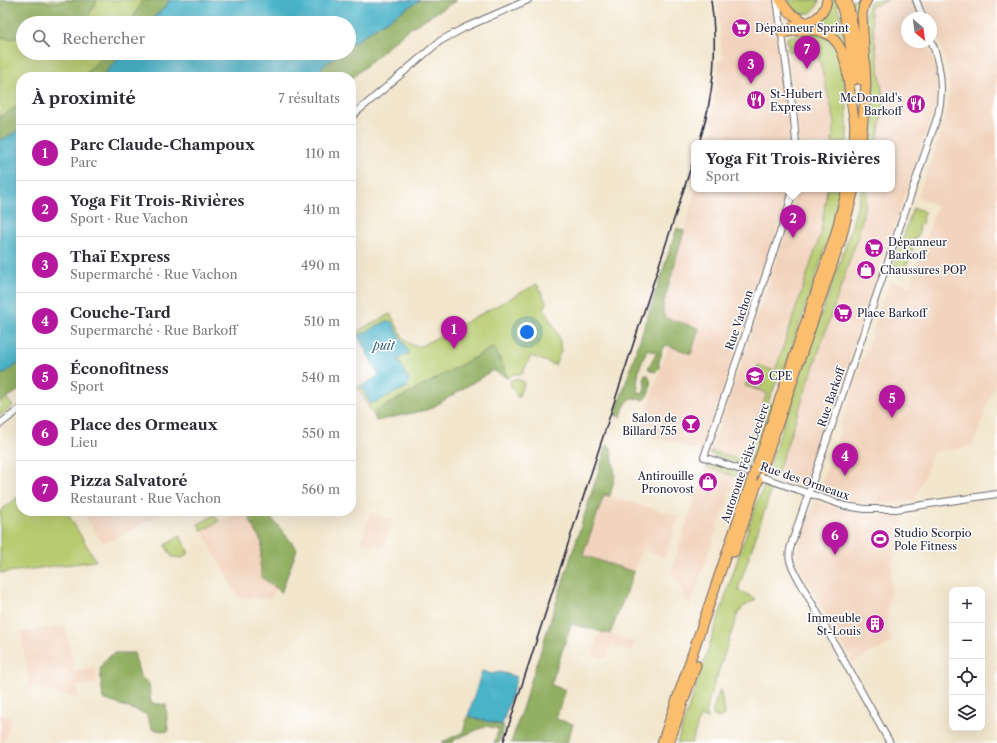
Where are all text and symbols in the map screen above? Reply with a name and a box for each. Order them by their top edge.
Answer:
north arrow [901,12,937,48]
search box [16,16,356,60]
supermarket icon: Dépanneur Sprint [730,17,752,39]
place label: Dépanneur Sprint [755,21,849,35]
icon: search [30,27,52,49]
text: Rechercher [62,29,145,48]
pin: 7 [794,36,820,69]
pin: 3 [738,51,764,84]
place label: St-Hubert Express [770,87,823,114]
text: À proximité [32,88,136,108]
restaurant icon: St-Hubert Express [745,89,767,111]
text: 7 résultats [278,90,340,106]
place label: McDonald's Barkoff [840,91,903,118]
restaurant icon: McDonald's Barkoff [905,93,927,115]
text: Parc Claude-Champoux [70,135,255,154]
popup [691,140,895,192]
text: 1 [42,145,48,161]
text: 110 m [305,145,340,161]
text: Yoga Fit Trois-Rivières [706,149,880,168]
text: Parc [70,154,97,170]
text: Sport [706,168,740,184]
text: Yoga Fit Trois-Rivières [70,191,244,210]
text: 2 [41,201,49,217]
text: 410 m [303,201,340,217]
pin: 2 [780,205,806,238]
text: Sport · Rue Vachon [70,210,188,226]
place label: Dépanneur Barkoff [888,235,947,262]
supermarket icon: Dépanneur Barkoff [863,237,885,259]
text: Thaï Express [70,247,170,266]
text: 3 [41,257,49,273]
text: 490 m [301,257,340,273]
shop icon: Chaussures POP [855,259,877,281]
place label: Chaussures POP [880,263,966,277]
text: Supermarché · Rue Vachon [70,266,238,282]
street label: Rue Vachon [722,288,756,352]
supermarket icon: Place Barkoff [832,302,854,324]
text: Couche-Tard [70,303,171,322]
place label: Place Barkoff [857,306,928,320]
text: 4 [41,313,49,329]
text: 510 m [304,313,340,329]
pin: 1 [441,316,467,349]
text: Supermarché · Rue Barkoff [70,322,237,338]
your location [517,322,537,342]
water label: puit [370,338,395,353]
text: Éconofitness [70,359,169,378]
street label: Rue Barkoff [814,364,848,429]
school or university icon: CPE [744,365,766,387]
text: 5 [41,369,49,385]
text: 540 m [302,369,340,385]
place label: CPE [769,369,793,383]
text: Sport [70,378,104,394]
pin: 5 [879,385,905,418]
street label: Autoroute Félix-Leclerc [718,401,772,526]
place label: Salon de Billard 755 [622,411,677,438]
bar icon: Salon de Billard 755 [680,413,702,435]
text: Place des Ormeaux [70,415,217,434]
text: 6 [41,425,49,441]
text: 550 m [302,425,340,441]
text: Lieu [70,434,98,450]
pin: 4 [832,443,858,476]
street label: Rue des Ormeaux [758,459,852,503]
place label: Antirouille Pronovost [637,469,694,496]
text: Pizza Salvatoré [70,471,188,490]
shop icon: Antirouille Pronovost [697,471,719,493]
text: 7 [42,481,48,497]
text: 560 m [302,481,340,497]
text: Restaurant · Rue Vachon [70,490,221,506]
pin: 6 [822,522,848,555]
place label: Studio Scorpio Pole Fitness [894,526,972,553]
sports icon: Studio Scorpio Pole Fitness [869,528,891,550]
map controls [949,587,985,731]
button: + [949,587,985,623]
place label: Immeuble St-Louis [807,611,861,638]
building icon: Immeuble St-Louis [864,613,886,635]
button: − [949,623,985,659]
button: locate [949,659,985,695]
button: layers [949,695,985,731]

